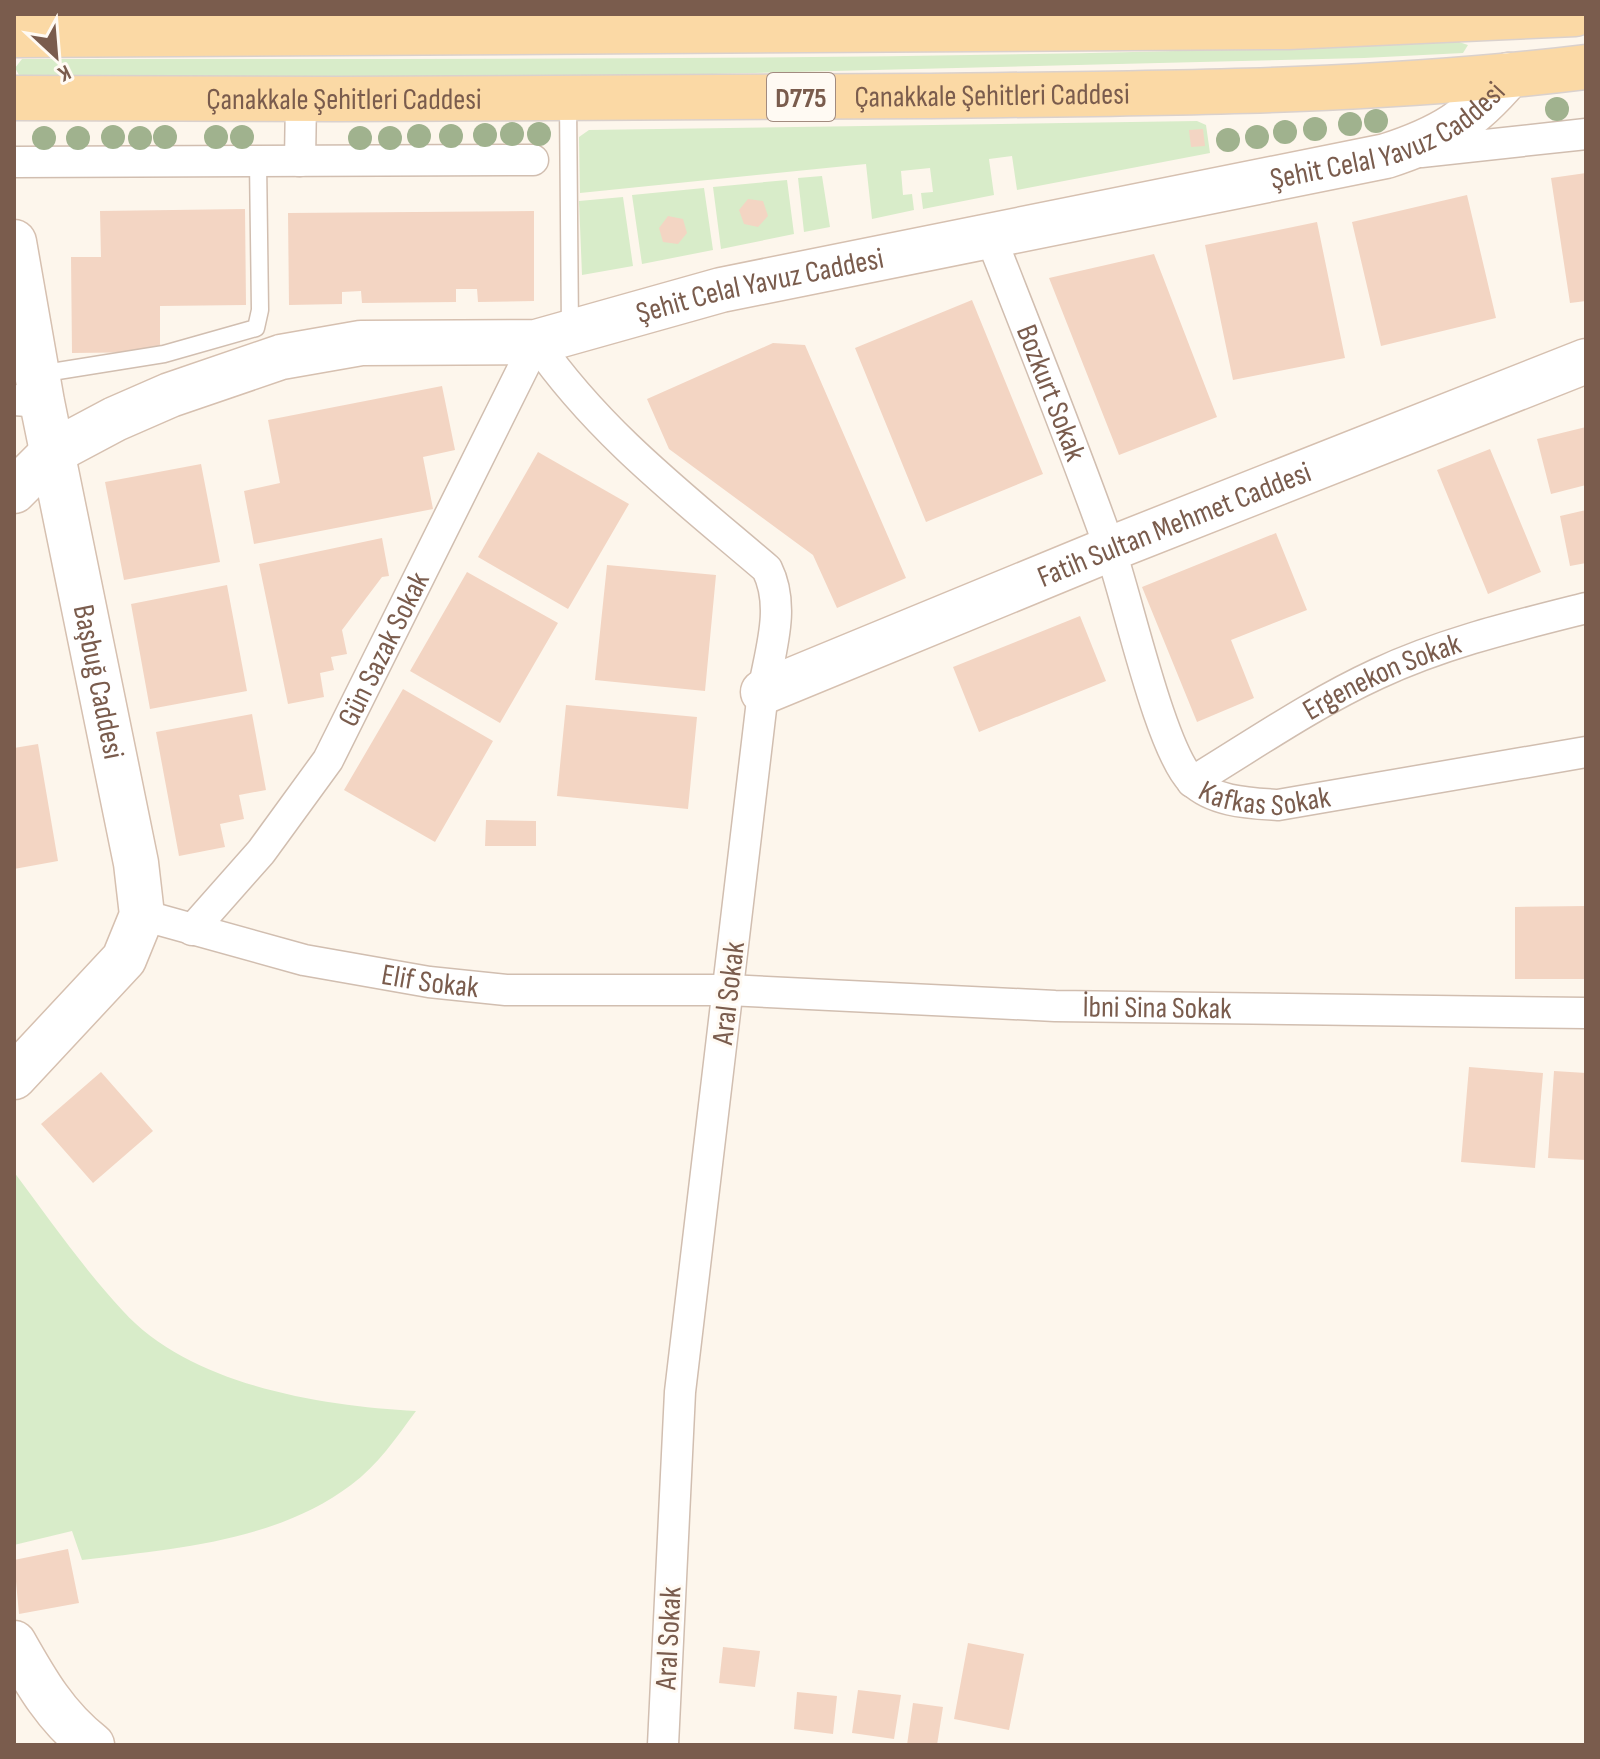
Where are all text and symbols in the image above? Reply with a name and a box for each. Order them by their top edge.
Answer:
north arrow [16,16,96,96]
text: K [53,58,75,87]
road number: D775 [767,73,835,121]
street label: Şehit Celal Yavuz Caddesi [1267,75,1513,198]
street label: Çanakkale Şehitleri Caddesi [854,76,1130,116]
street label: Çanakkale Şehitleri Caddesi [206,82,482,118]
street label: Şehit Celal Yavuz Caddesi [632,241,887,332]
street label: Bozkurt Sokak [1008,320,1093,467]
street label: Fatih Sultan Mehmet Caddesi [1033,455,1316,596]
street label: Gün Sazak Sokak [331,566,438,733]
street label: Başbuğ Caddesi [65,602,131,762]
street label: Ergenekon Sokak [1297,626,1466,728]
street label: Kafkas Sokak [1192,773,1334,824]
street label: Aral Sokak [705,939,753,1048]
street label: Elif Sokak [379,957,481,1006]
street label: İbni Sina Sokak [1082,989,1232,1027]
street label: Aral Sokak [648,1585,690,1692]

